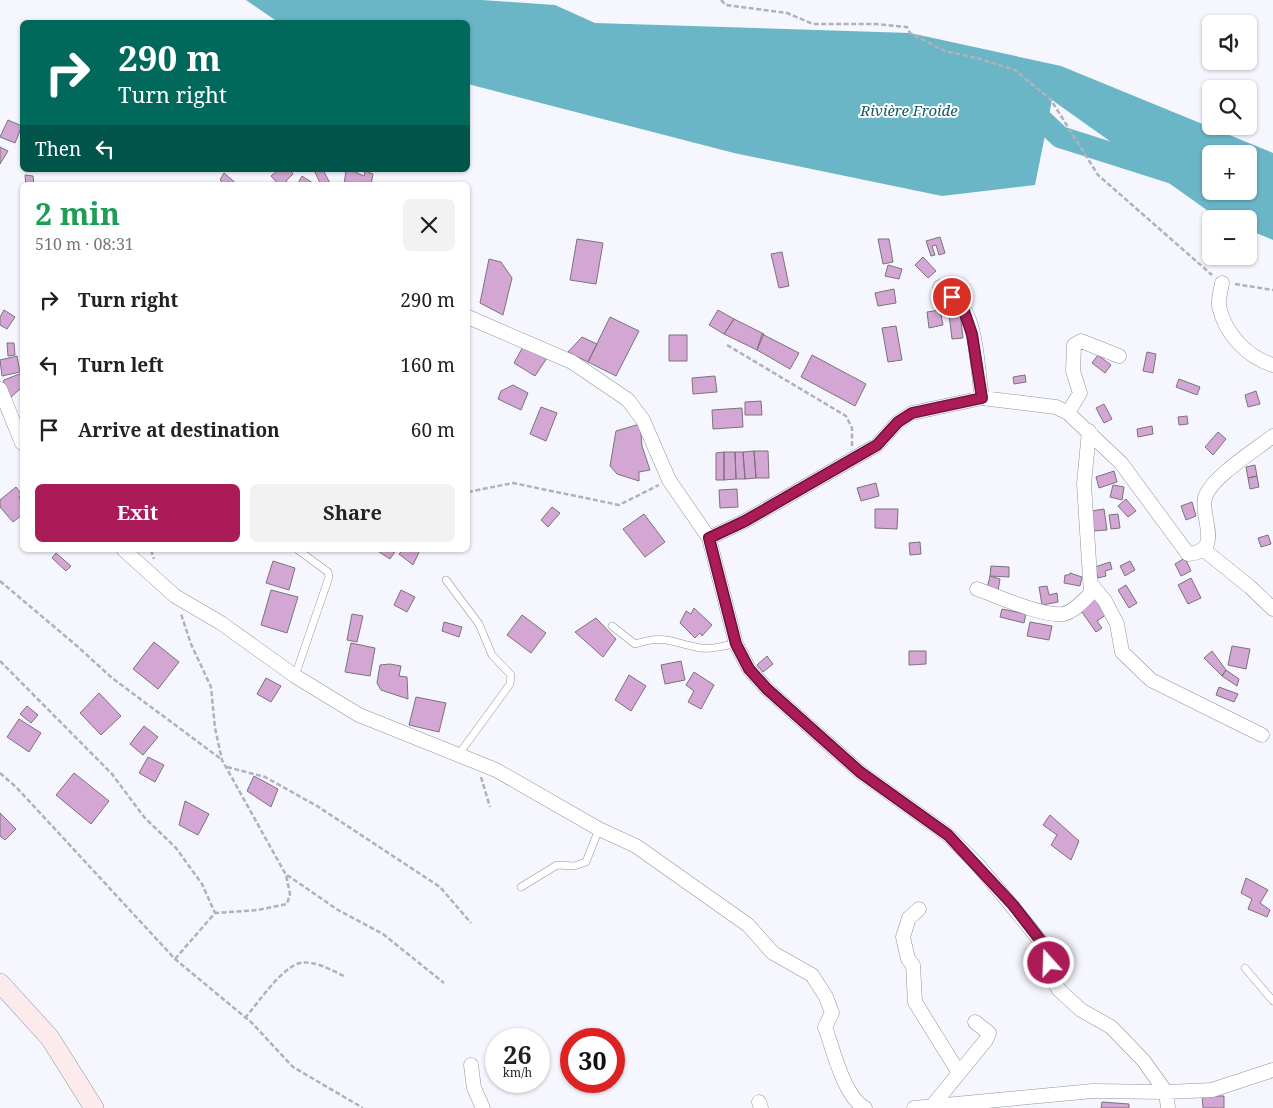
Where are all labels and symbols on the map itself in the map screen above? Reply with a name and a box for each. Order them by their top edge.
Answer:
water label: Rivière Froide [859,100,958,120]
pin [931,276,973,318]
position arrow [1022,936,1074,988]
speed limit sign: 30 [560,1028,625,1093]

